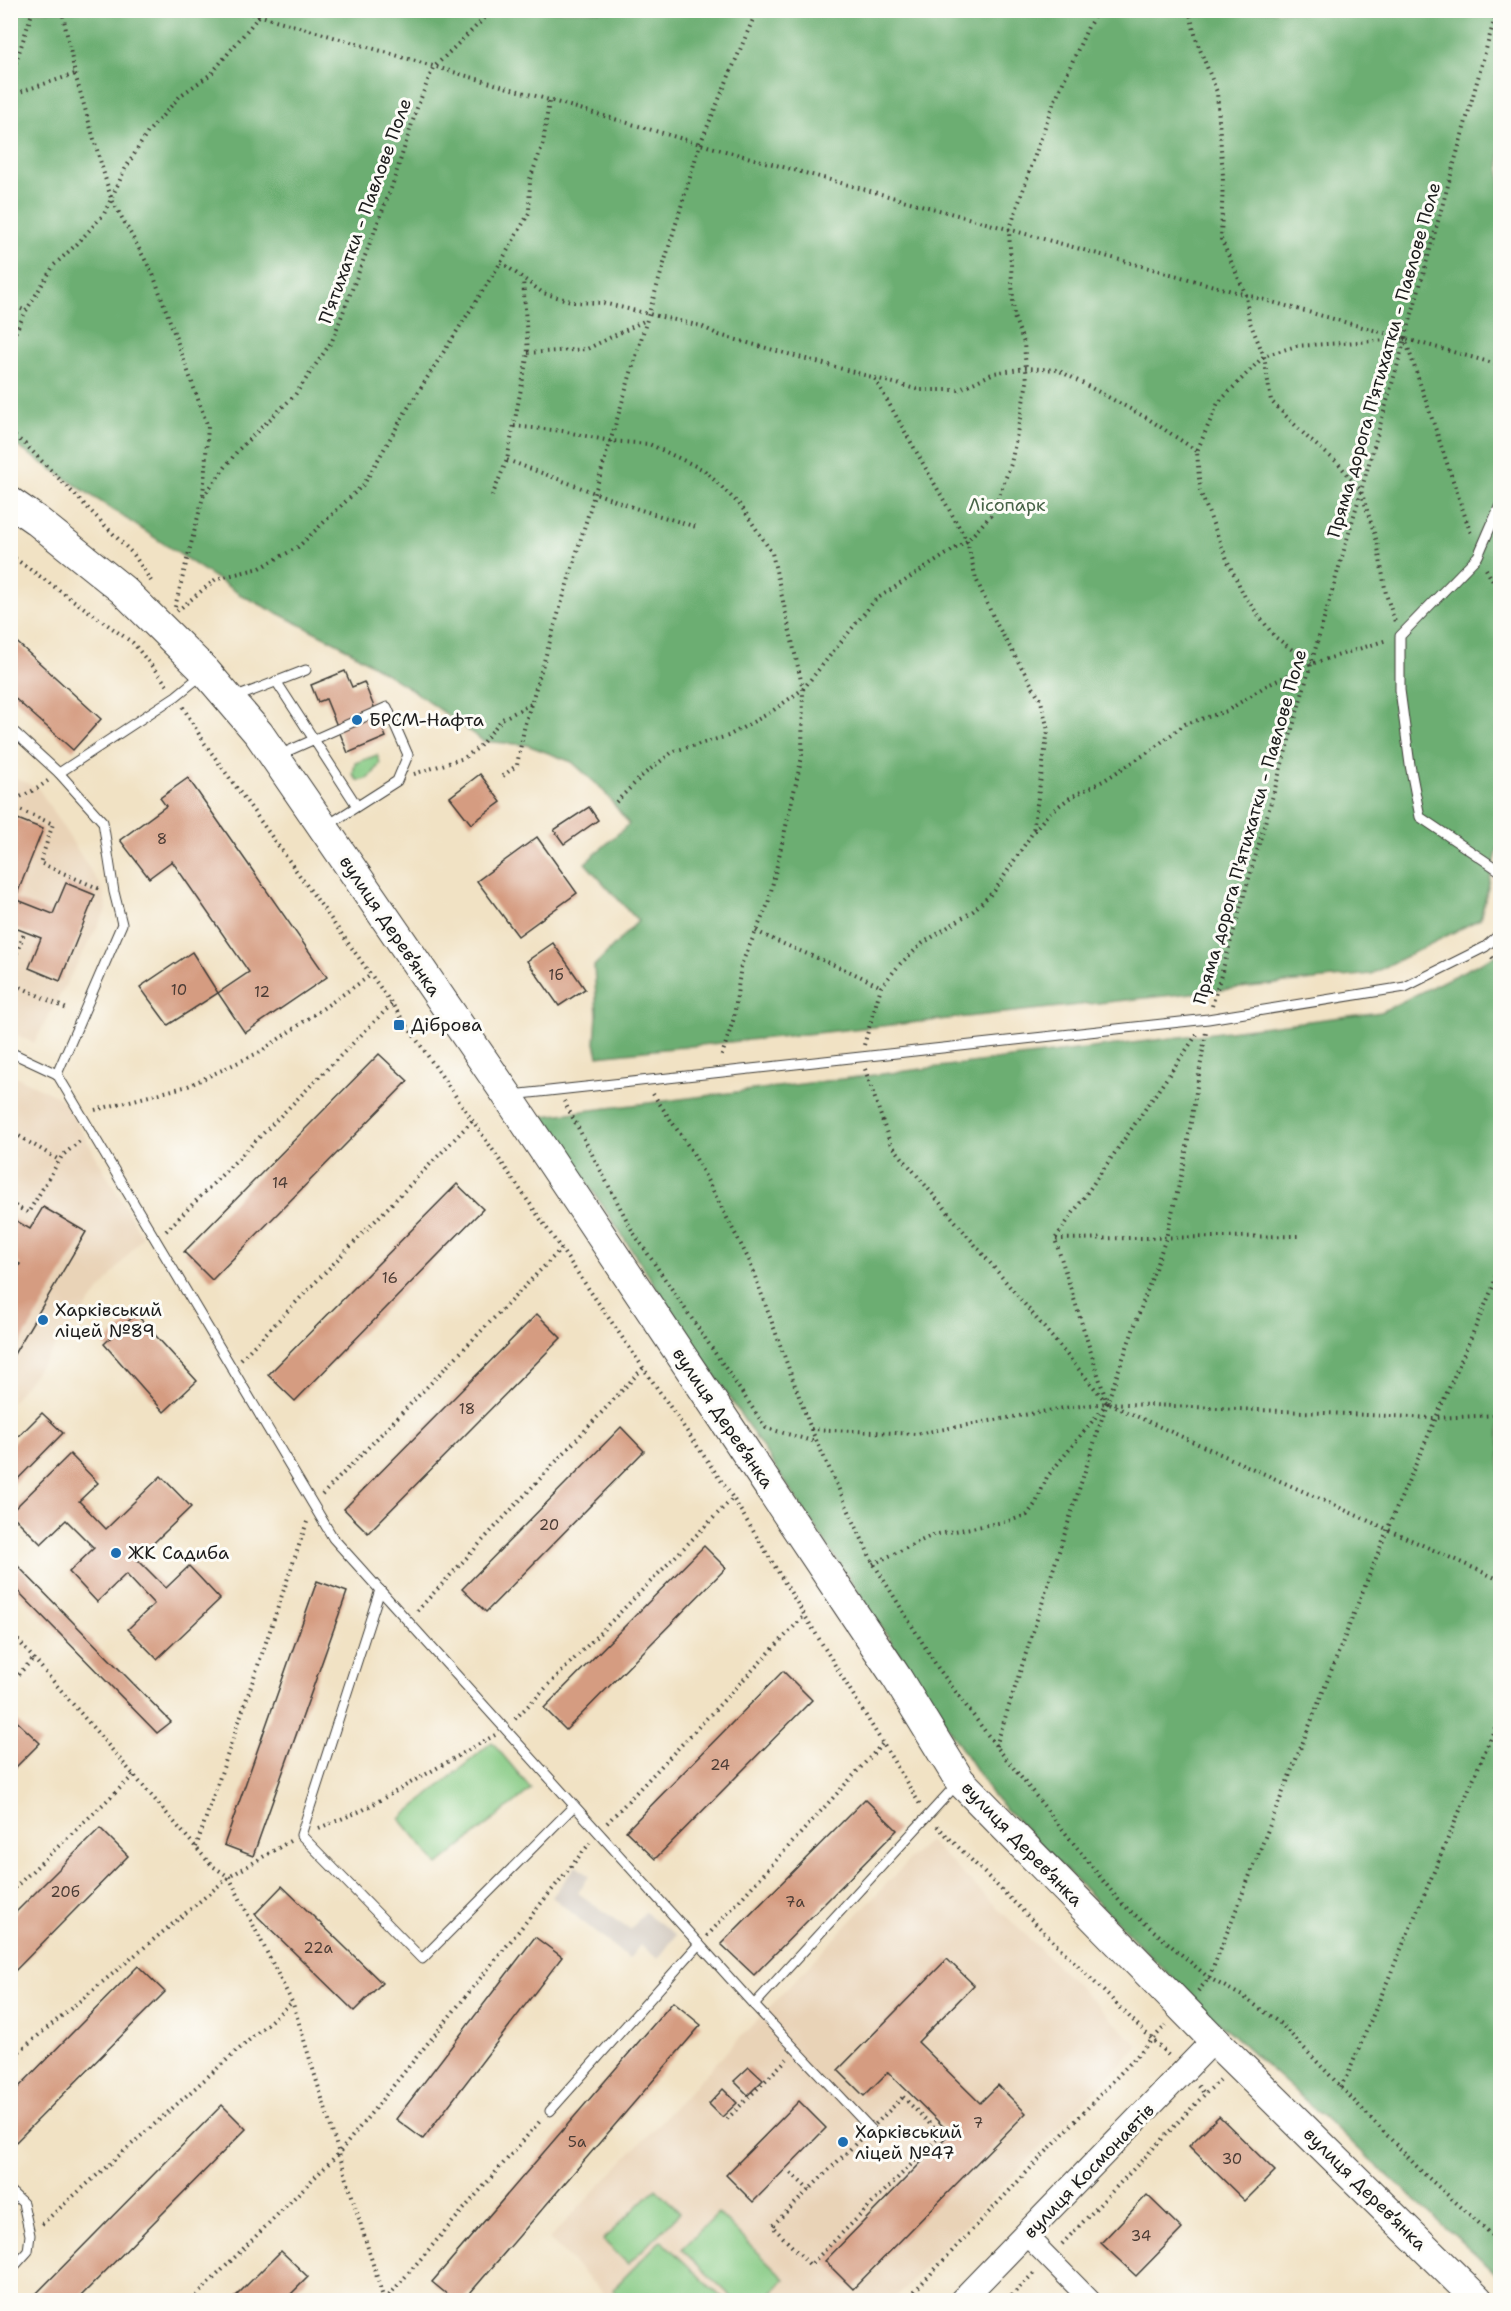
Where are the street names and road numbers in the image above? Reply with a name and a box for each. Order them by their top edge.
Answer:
street label: П'ятихатки - Павлове Поле [313,95,417,327]
street label: Пряма дорога П'ятихатки - Павлове Поле [1322,179,1446,541]
street label: Пряма дорога П'ятихатки - Павлове Поле [1188,646,1312,1008]
street label: вулиця Дерев’янка [334,851,446,1001]
street label: вулиця Дерев’янка [667,1343,779,1493]
street label: вулиця Дерев’янка [956,1776,1088,1912]
street label: вулиця Космонавтів [1018,2098,1160,2244]
street label: вулиця Дерев’янка [1298,2122,1432,2256]

